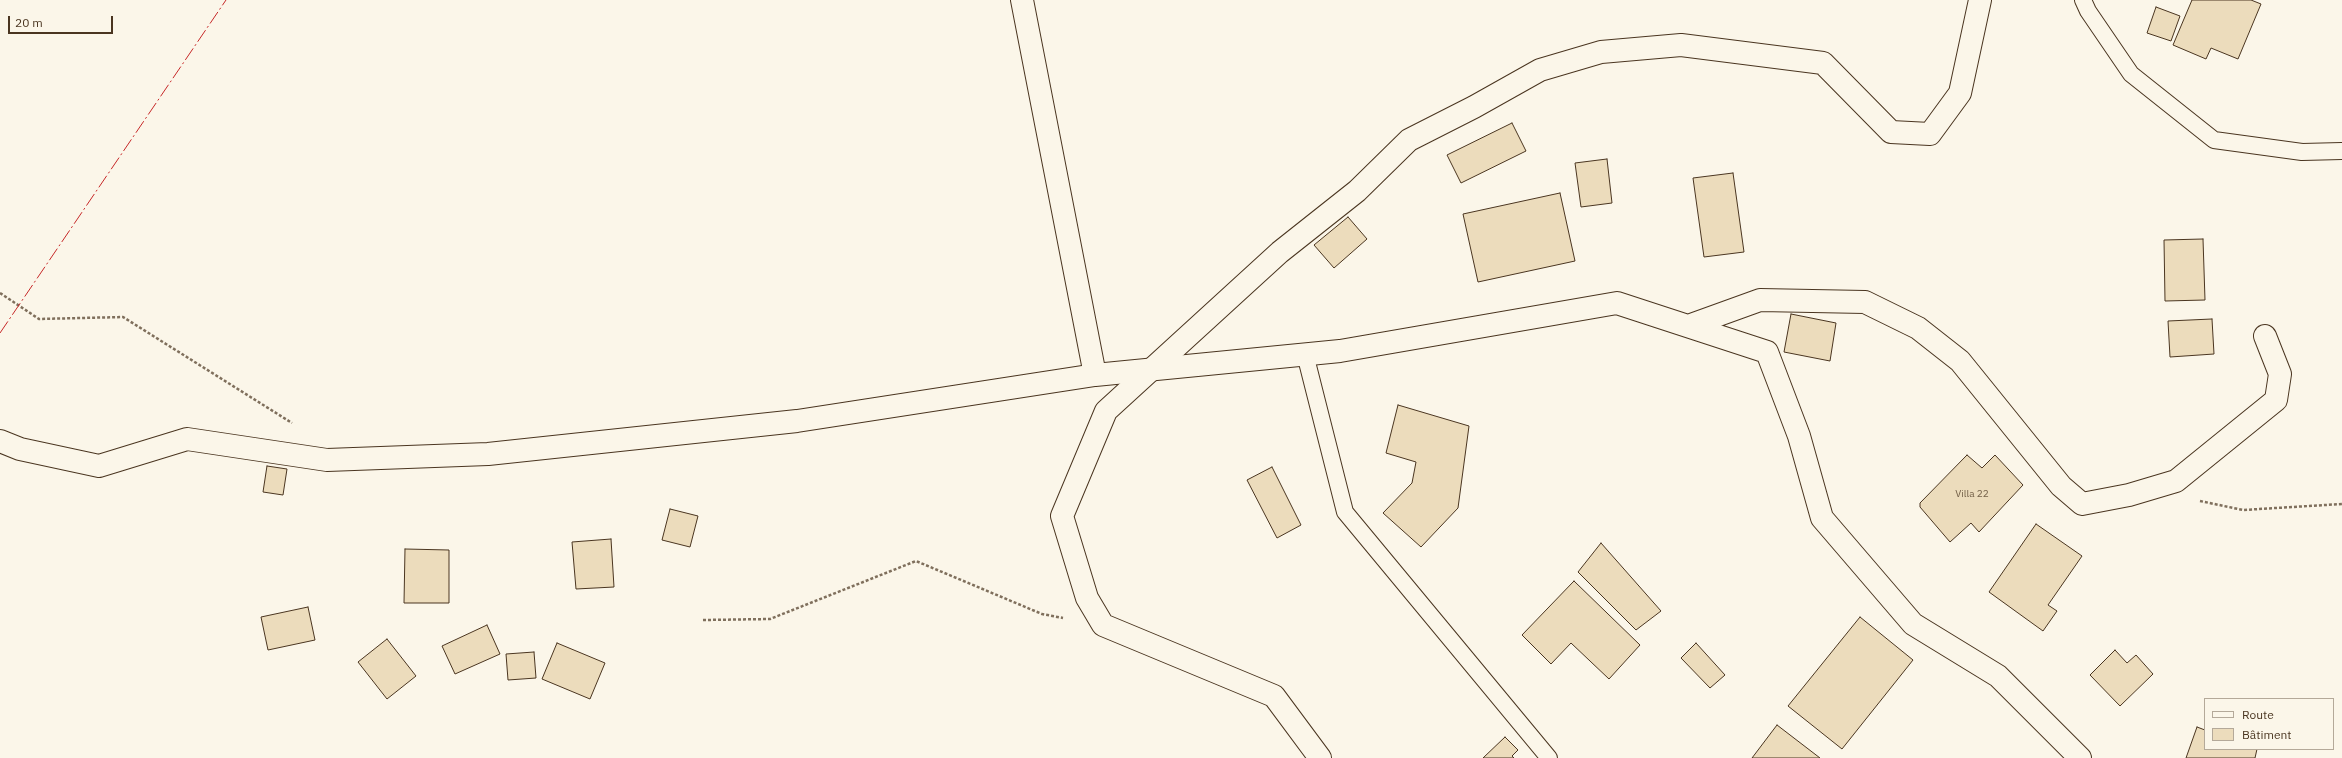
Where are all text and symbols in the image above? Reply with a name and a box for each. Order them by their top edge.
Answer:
scale bar [10,8,115,34]
text: 20 m [15,15,43,30]
house number: Villa 22 [1955,488,1989,500]
legend [2204,698,2334,750]
text: Route [2242,707,2274,722]
text: Bâtiment [2242,727,2292,742]

